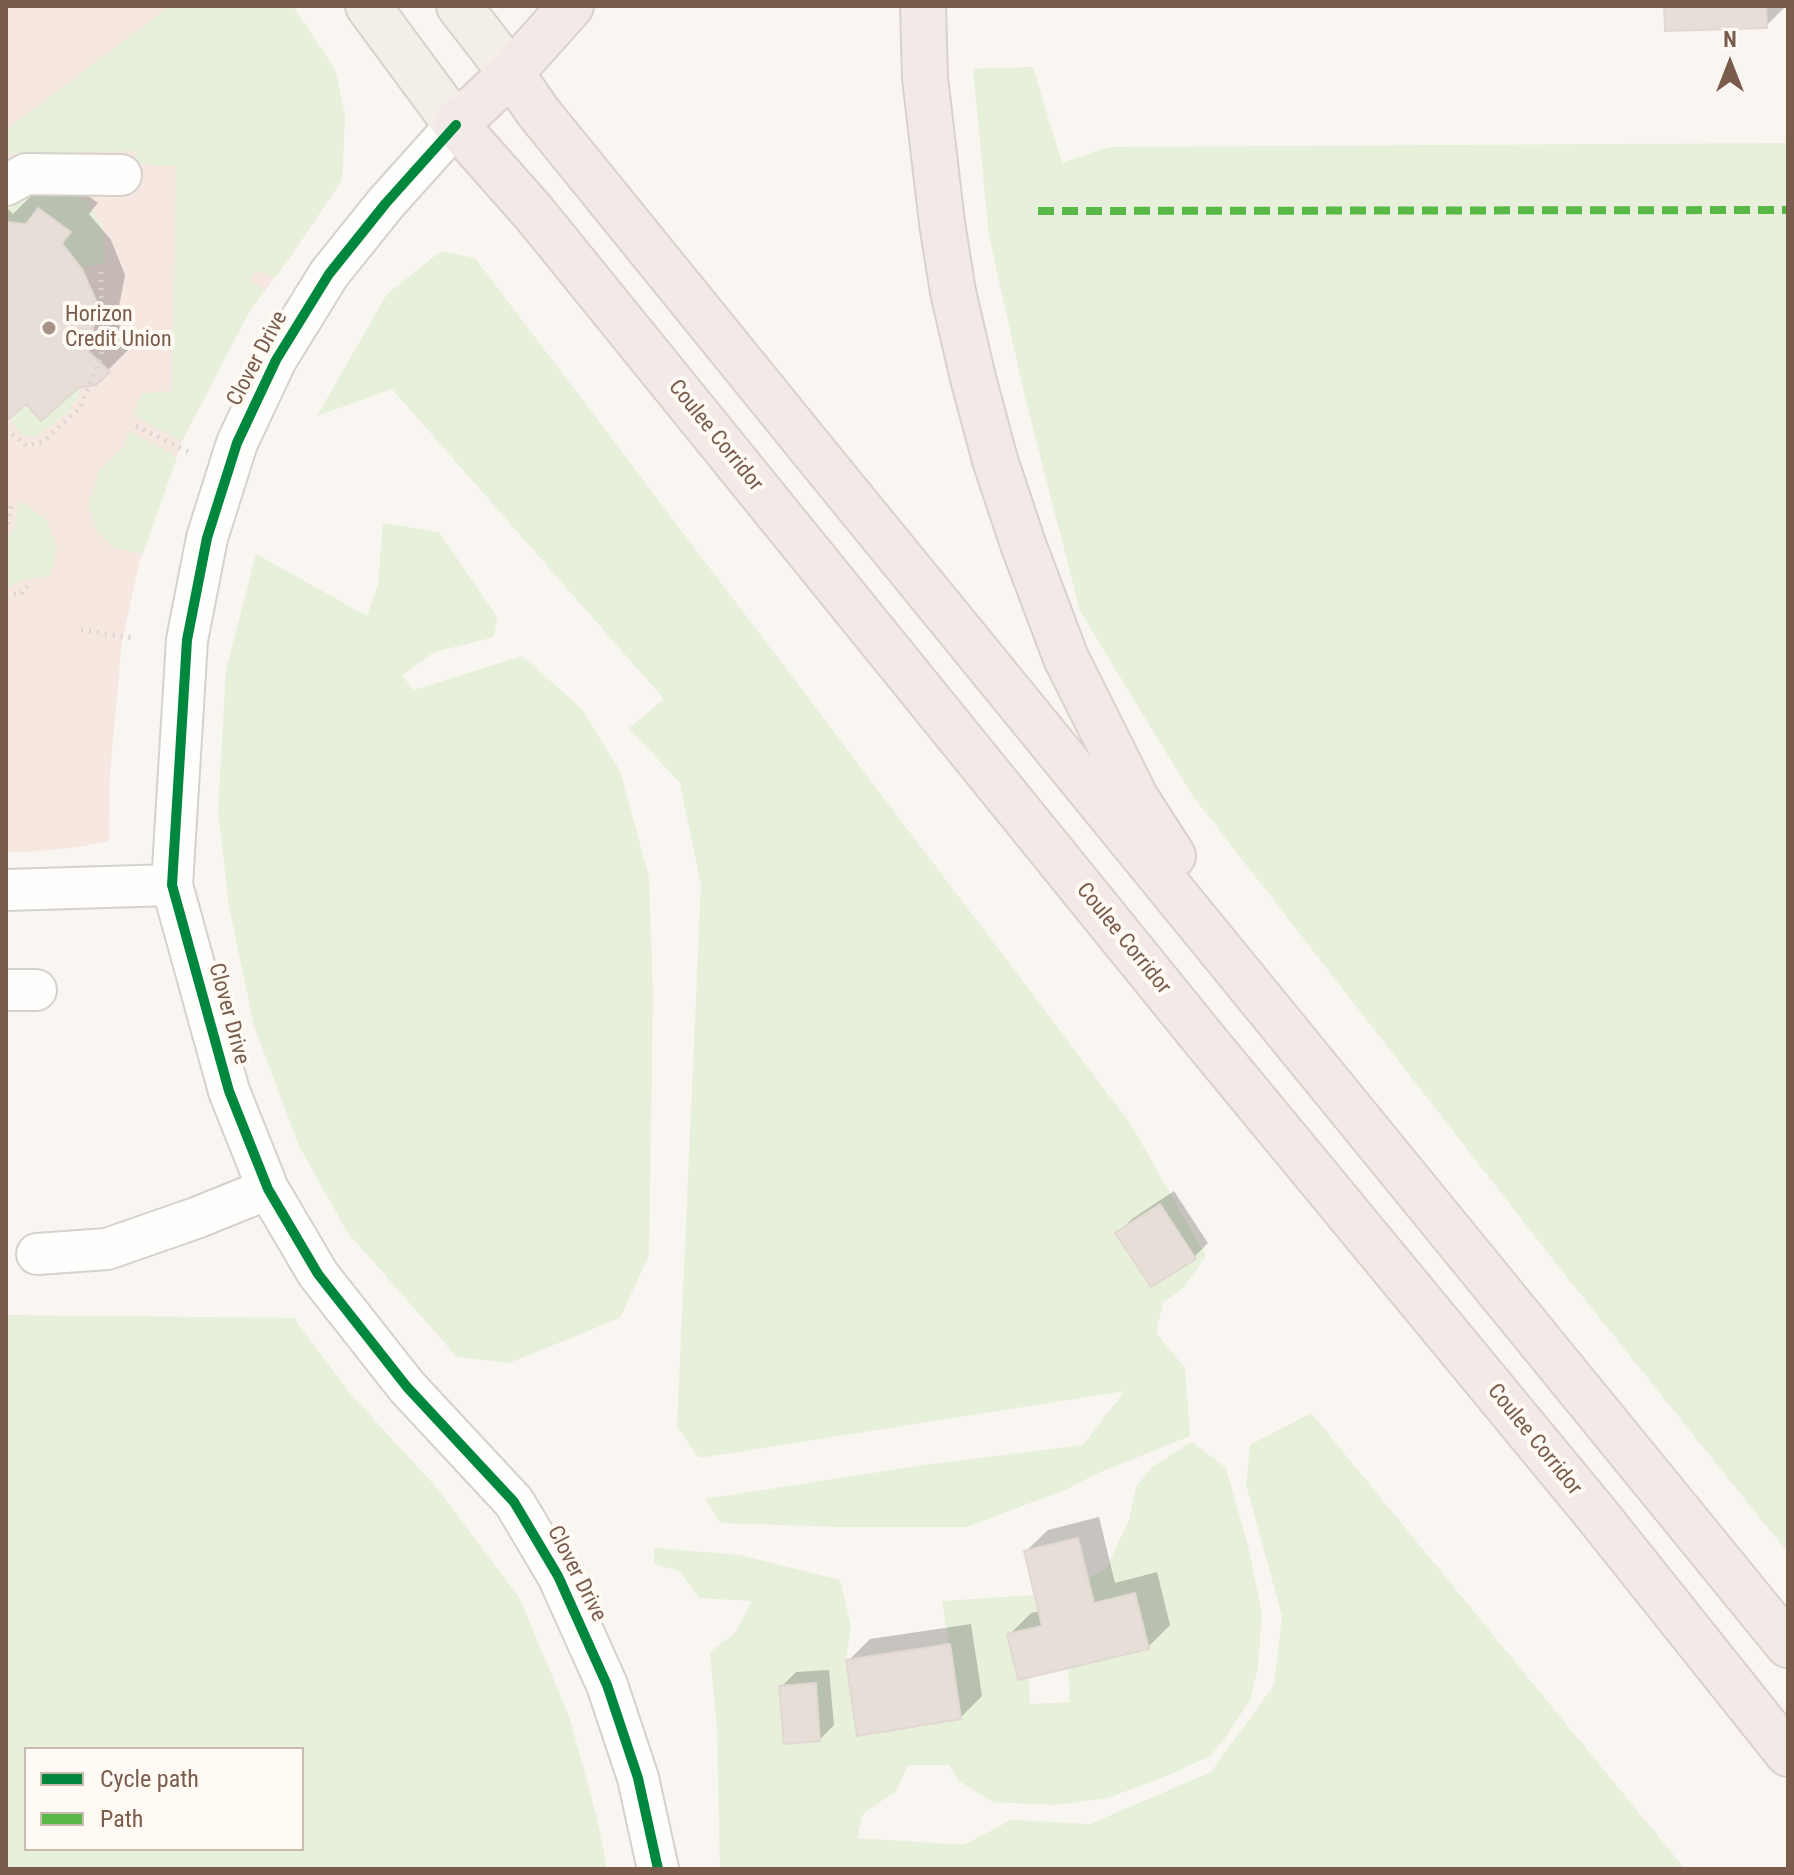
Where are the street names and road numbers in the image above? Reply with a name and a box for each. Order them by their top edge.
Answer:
street label: Clover Drive [222,307,294,411]
street label: Coulee Corridor [662,375,768,497]
street label: Coulee Corridor [1070,878,1176,1000]
street label: Clover Drive [202,961,254,1067]
street label: Coulee Corridor [1481,1379,1587,1501]
street label: Clover Drive [541,1522,611,1626]

